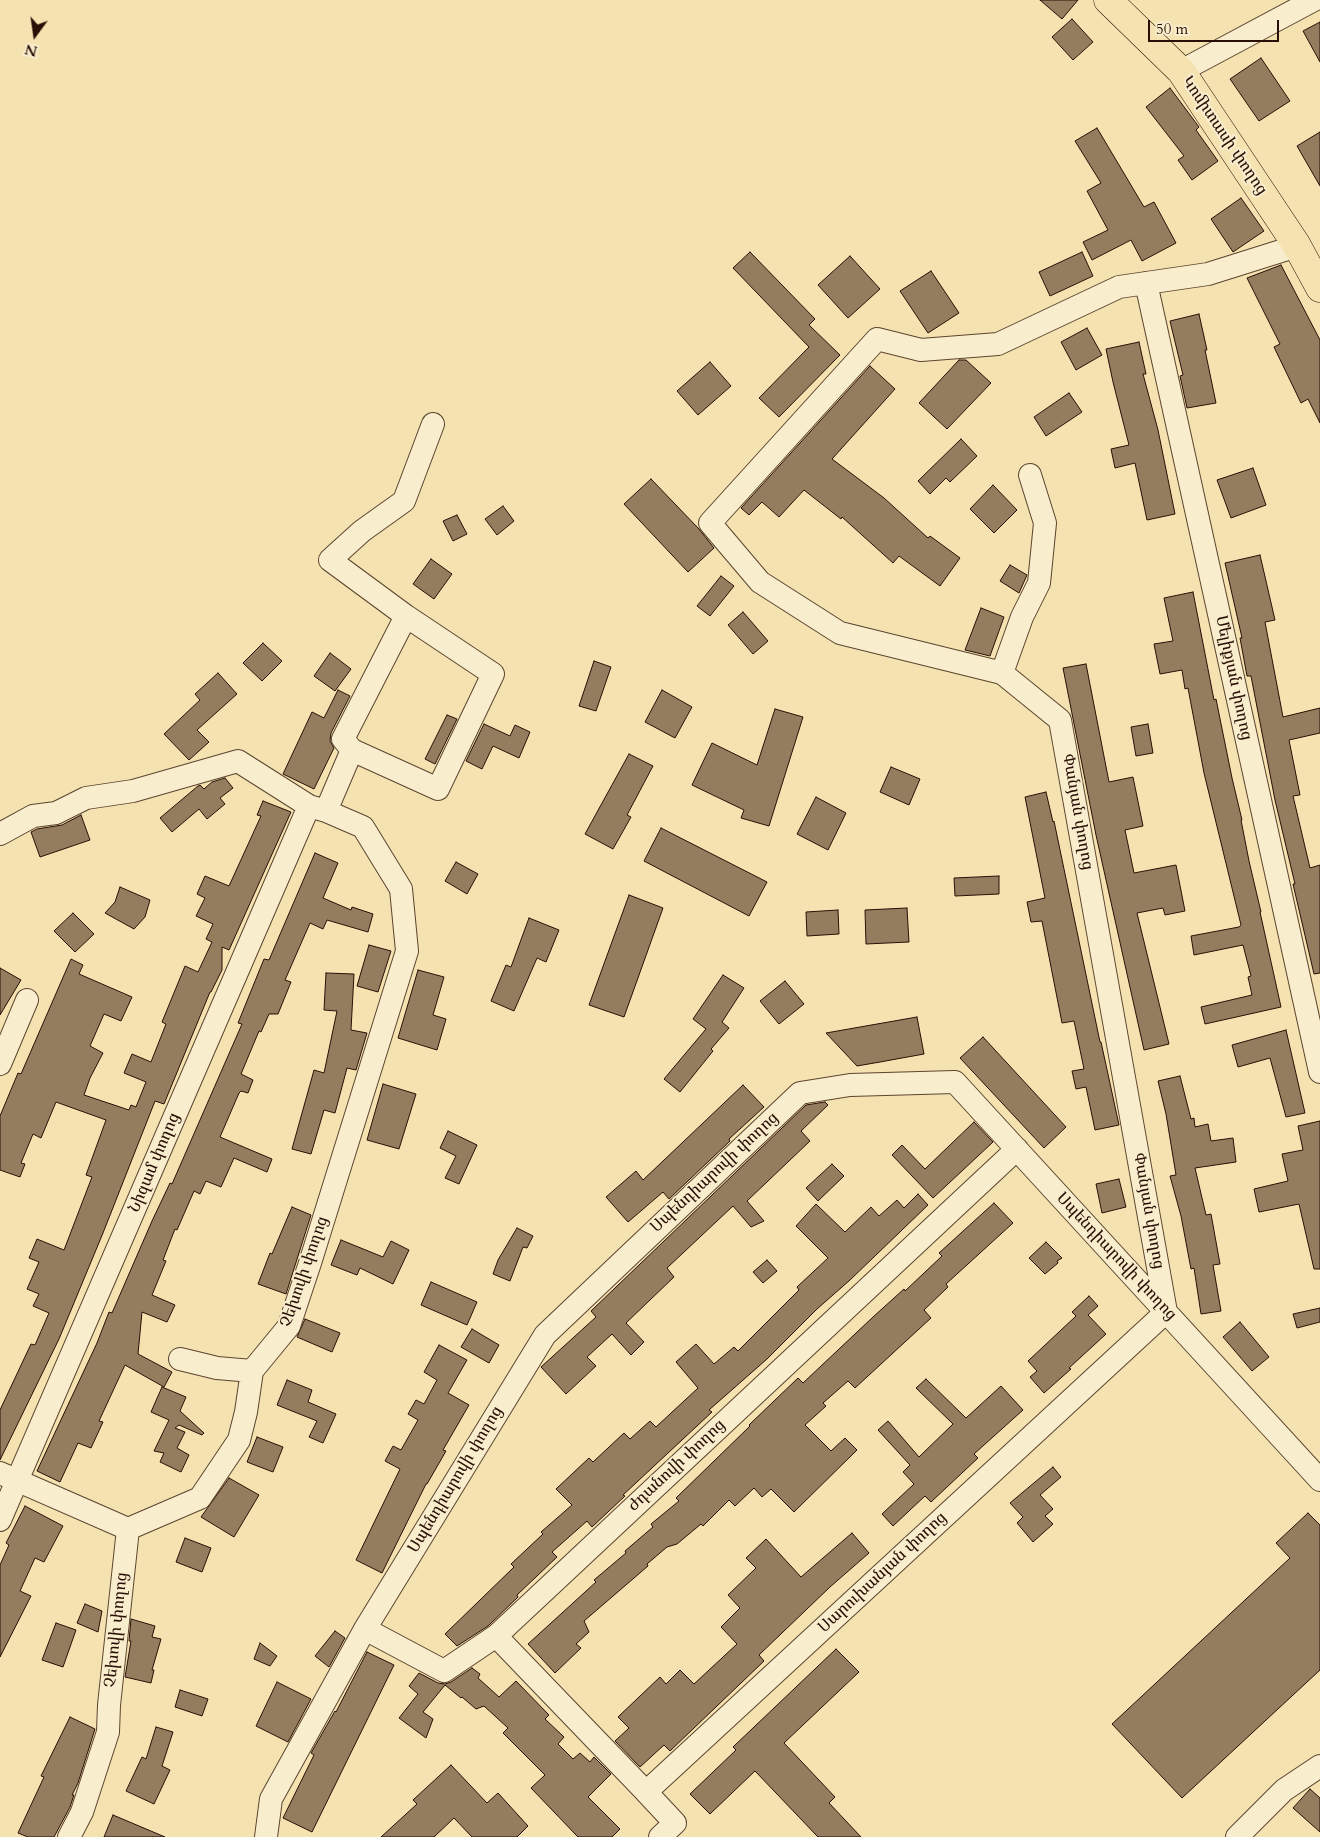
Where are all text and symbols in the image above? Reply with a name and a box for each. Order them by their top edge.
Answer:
north arrow [10,10,60,60]
scale bar [1150,10,1281,42]
text: 50 m [1156,19,1188,39]
text: N [23,39,39,61]
street label: Կոմիտասի փողոց [1177,73,1271,199]
street label: Մելիքյան փողոց [1210,614,1256,742]
street label: Փանյան փողոց [1057,752,1097,872]
street label: Սպենդիարովի փողոց [647,1109,783,1237]
street label: Նիզամ փողոց [125,1110,185,1216]
street label: Փանյան փողոց [1128,1151,1168,1271]
street label: Սպենդիարովի փողոց [1052,1189,1180,1325]
street label: Չեխովի փողոց [277,1214,333,1330]
street label: Սպենդիարովի փողոց [405,1403,507,1557]
street label: Ժդանովի փողոց [624,1416,730,1516]
street label: Սարուխանյան փողոց [815,1508,951,1638]
street label: Չեխովի փողոց [101,1571,133,1689]

